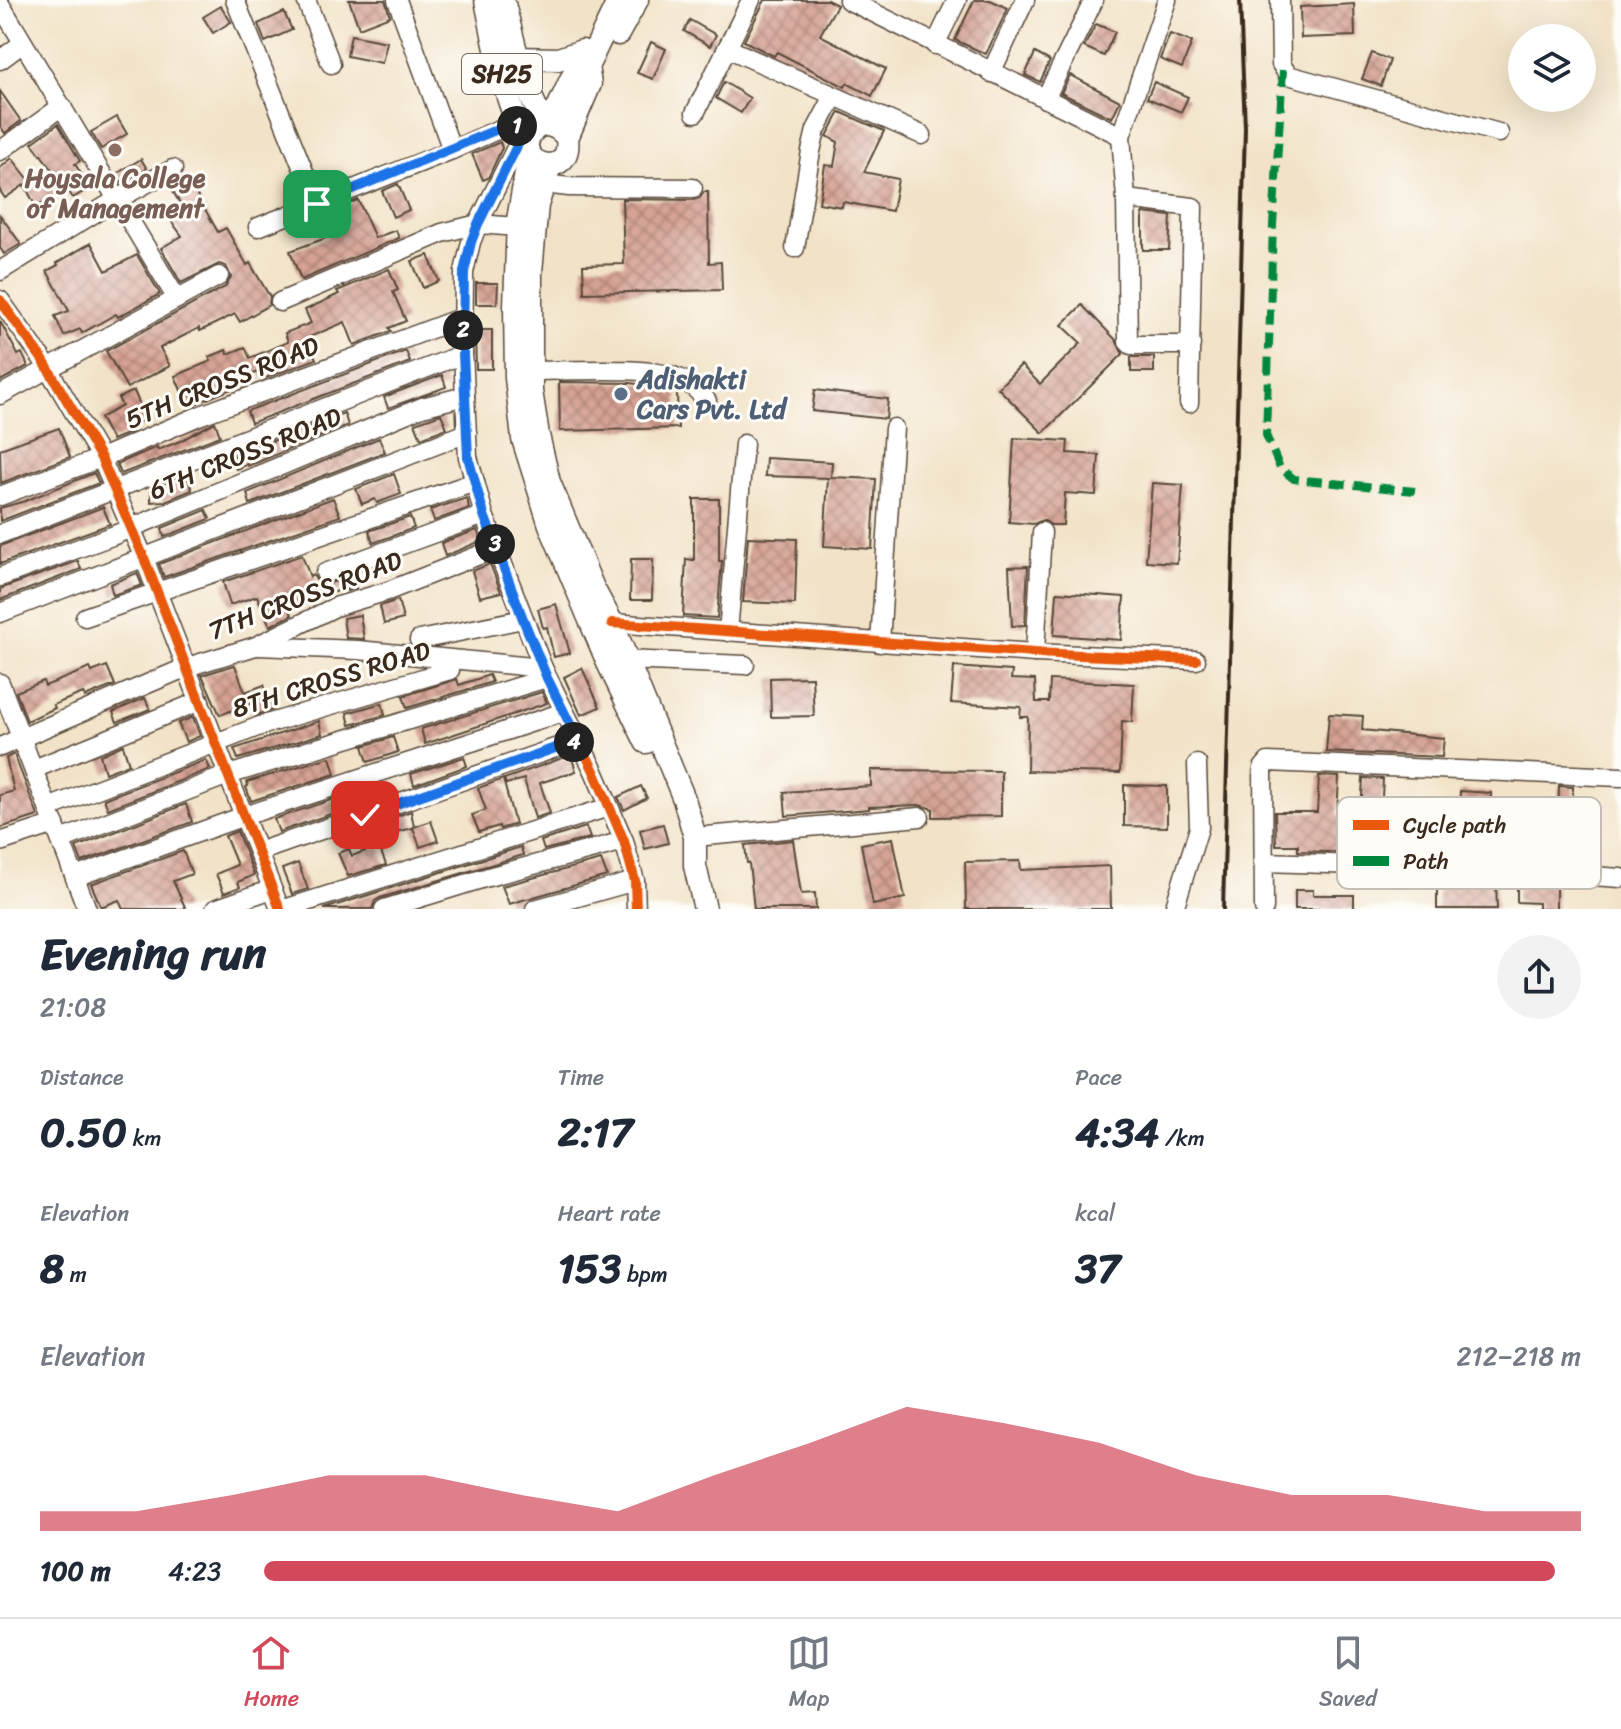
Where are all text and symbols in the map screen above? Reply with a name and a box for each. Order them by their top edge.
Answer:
map controls [1508,24,1596,112]
button: layers [1508,24,1596,112]
road number: SH25 [462,54,542,94]
pin: 1 [497,106,537,146]
text: 1 [512,106,522,145]
marker: Hoysala College of Management [106,141,124,159]
place label: Hoysala College of Management [25,155,206,231]
pin [283,170,351,238]
icon: arrive [295,182,339,226]
pin: 2 [443,310,483,350]
text: 2 [457,310,469,349]
street label: 5TH CROSS ROAD [118,322,326,442]
place label: Adishakti Cars Pvt. Ltd [636,356,788,432]
marker: Adishakti Cars Pvt. Ltd [612,385,630,403]
street label: 6TH CROSS ROAD [142,393,349,513]
pin: 3 [475,524,515,564]
text: 3 [489,524,501,563]
street label: 7TH CROSS ROAD [201,537,409,653]
street label: 8TH CROSS ROAD [226,627,436,731]
pin: 4 [554,722,594,762]
text: 4 [567,722,581,761]
pin [331,781,399,849]
icon: check [343,793,387,837]
legend [1337,797,1601,889]
text: Cycle path [1403,806,1506,845]
text: Path [1403,842,1449,881]
text: Evening run [40,915,266,993]
button: share [1497,935,1581,1019]
text: 21:08 [40,984,106,1030]
text: Distance [40,1058,124,1097]
text: Time [558,1058,604,1097]
text: Pace [1075,1058,1122,1097]
text: 0.50 [40,1097,127,1168]
text: 2:17 [558,1097,633,1168]
text: 4:34 [1075,1097,1159,1168]
text: km [127,1119,161,1158]
text: /km [1159,1119,1205,1158]
text: Elevation [40,1194,129,1233]
text: Heart rate [558,1194,661,1233]
text: kcal [1075,1194,1115,1233]
text: 8 [40,1233,64,1304]
text: 153 [558,1233,621,1304]
text: 37 [1075,1233,1120,1304]
text: m [64,1255,87,1294]
text: bpm [621,1255,668,1294]
text: Elevation [40,1333,145,1379]
text: 212–218 m [1457,1333,1581,1379]
text: 100 m [40,1548,111,1594]
text: 4:23 [168,1548,221,1594]
tab: Home [244,1631,299,1718]
tab: Map [787,1631,831,1718]
tab: Saved [1319,1631,1377,1718]

